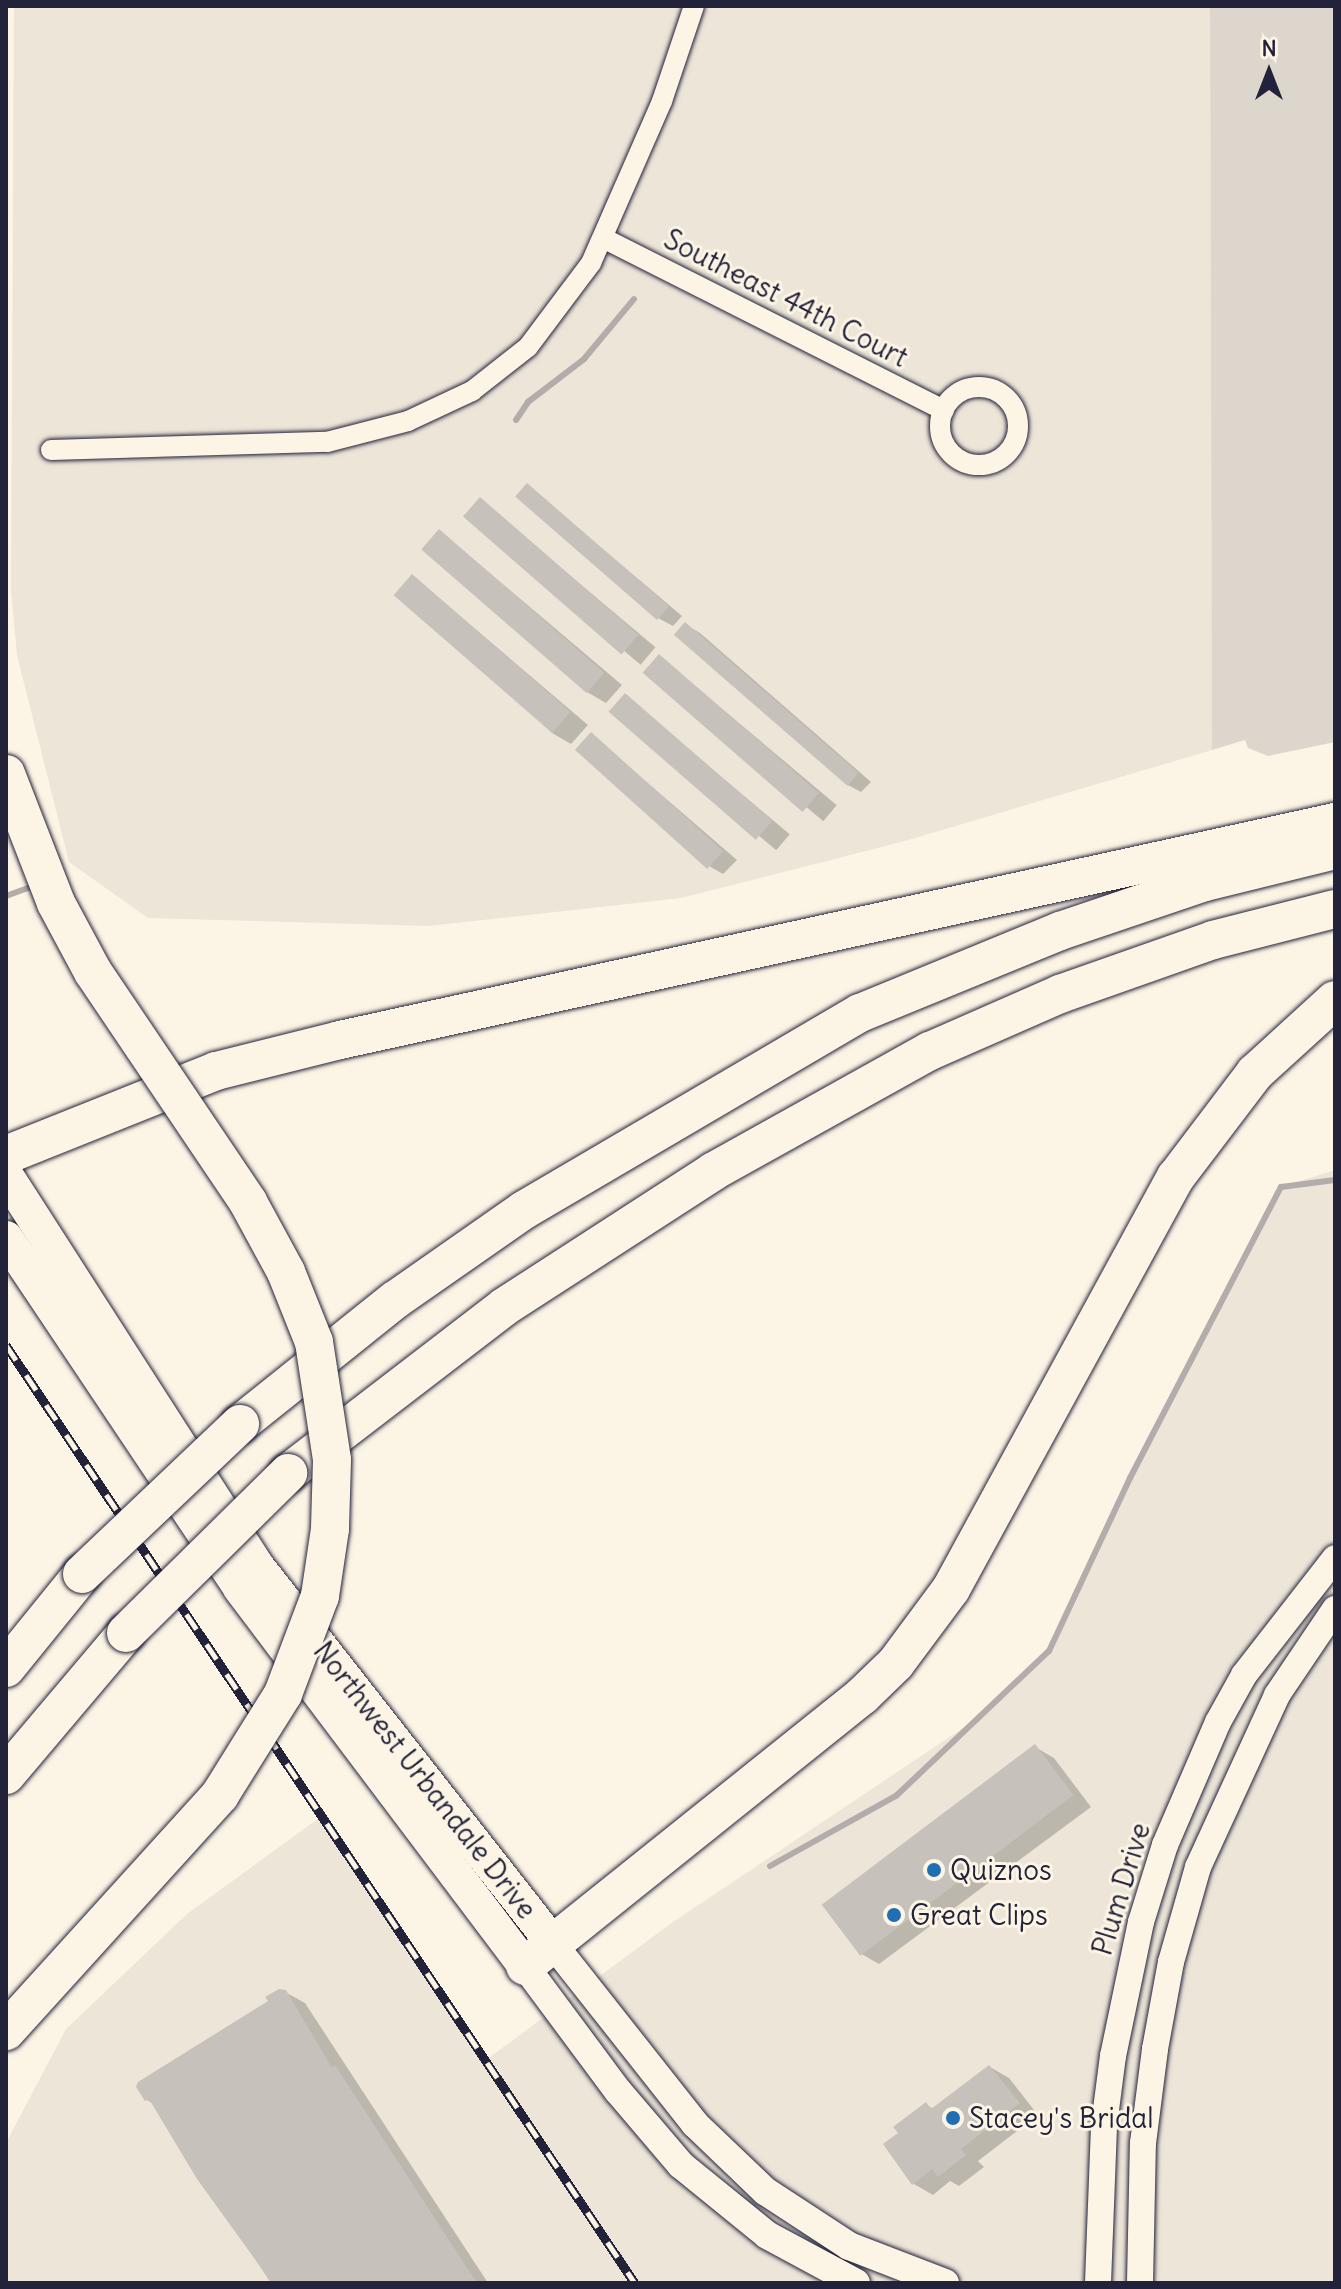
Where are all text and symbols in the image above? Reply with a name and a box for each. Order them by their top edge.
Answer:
north arrow [1229,32,1309,112]
text: N [1261,34,1277,62]
street label: Southeast 44th Court [659,222,913,374]
street label: Northwest Urbandale Drive [306,1635,544,1925]
street label: Plum Drive [1085,1819,1157,1959]
place label: Quiznos [950,1853,1052,1887]
marker: Quiznos [925,1861,943,1879]
place label: Great Clips [910,1898,1048,1932]
marker: Great Clips [885,1906,903,1924]
place label: Stacey's Bridal [969,2101,1154,2135]
marker: Stacey's Bridal [944,2109,962,2127]

